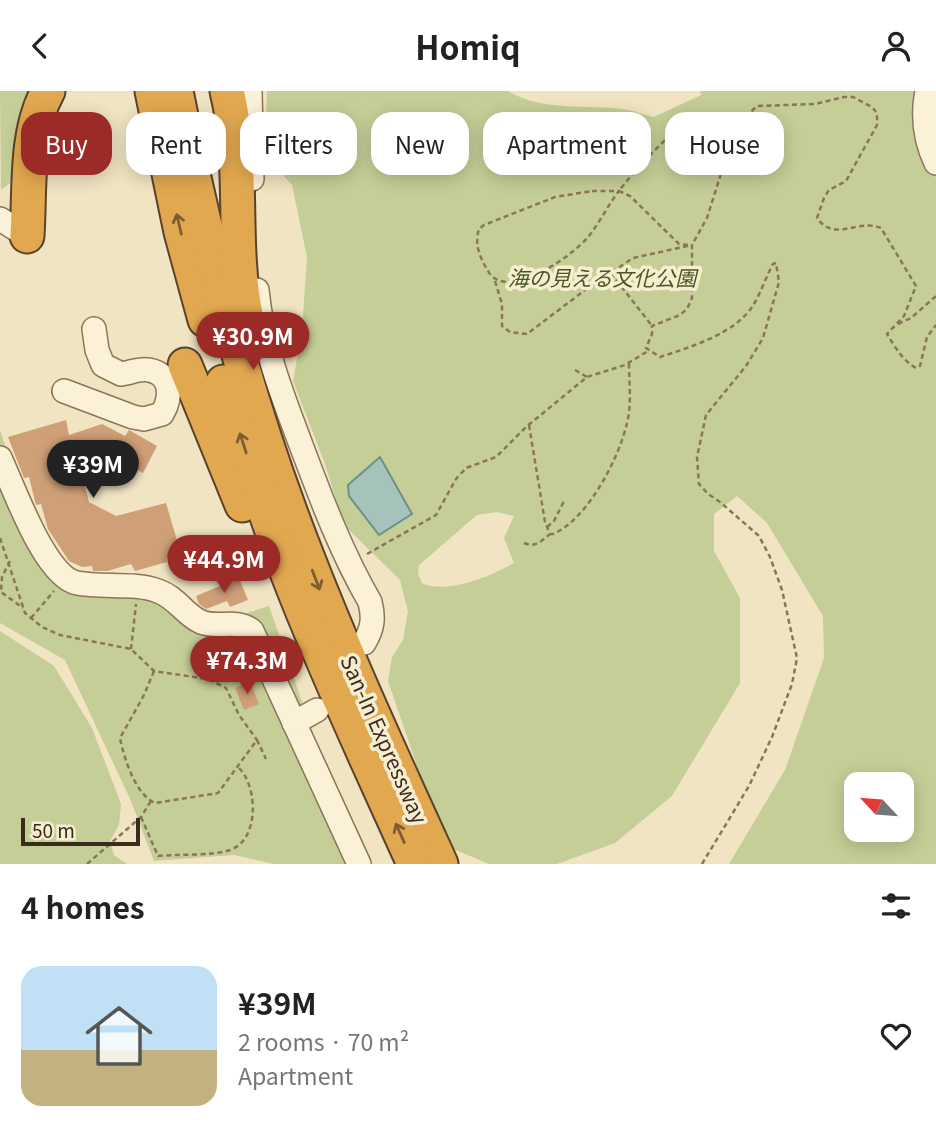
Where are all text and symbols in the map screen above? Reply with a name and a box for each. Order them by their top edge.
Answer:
text: Homiq [415,23,521,69]
icon: back [21,27,59,65]
icon: person [877,27,915,65]
chip: Buy [21,112,112,175]
chip: Rent [126,112,226,175]
chip: Filters [240,112,357,175]
chip: New [371,112,469,175]
chip: Apartment [483,112,651,175]
chip: House [665,112,784,175]
one-way arrow [172,213,186,236]
park label: 海の見える文化公園 [508,262,699,292]
pin: ¥30.9M [196,313,310,372]
text: ¥30.9M [212,318,294,352]
one-way arrow [235,432,248,454]
pin: ¥39M [52,441,134,500]
text: ¥39M [63,446,123,480]
pin: ¥44.9M [167,535,281,595]
text: ¥44.9M [183,541,265,575]
one-way arrow [311,568,324,590]
pin: ¥74.3M [190,637,304,696]
text: ¥74.3M [206,642,288,676]
street label: San-In Expressway [334,650,436,828]
north arrow [844,772,914,842]
map controls [844,772,914,842]
scale bar [21,815,140,847]
text: 50 m [32,816,75,843]
one-way arrow [393,823,406,844]
text: 4 homes [21,884,145,928]
icon: filters [877,887,915,925]
text: ¥39M [238,980,317,1024]
icon: home [77,994,161,1078]
icon: heart [877,1017,915,1055]
text: 2 rooms · 70 m² [238,1024,409,1058]
text: Apartment [238,1058,353,1092]

